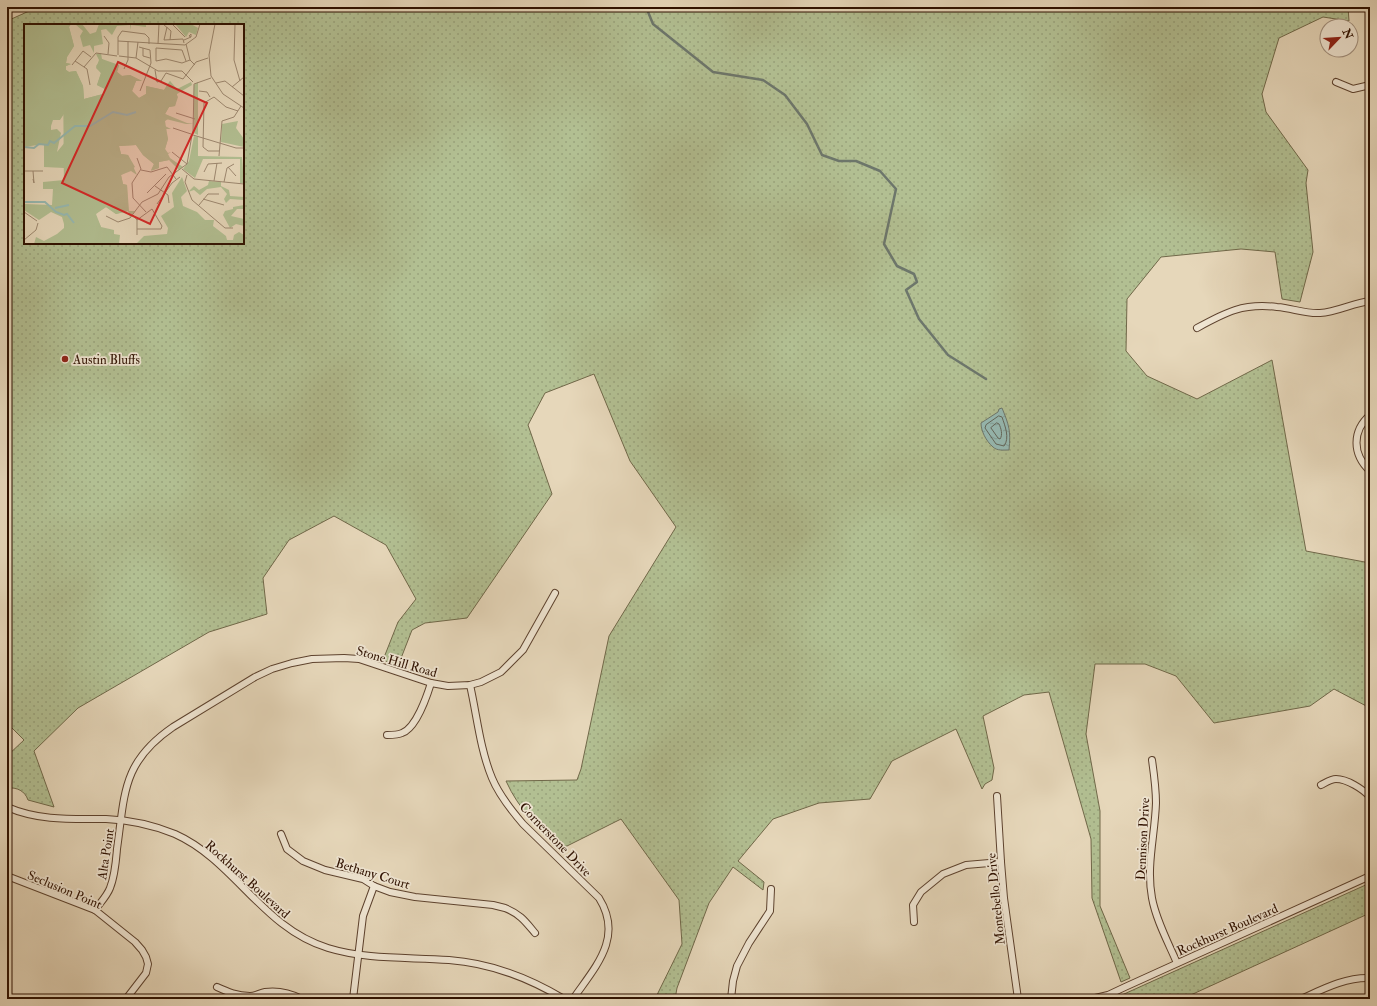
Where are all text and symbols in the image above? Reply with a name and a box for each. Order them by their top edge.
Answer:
north arrow [1319,18,1359,58]
inset map [24,24,244,244]
text: N [1339,26,1356,42]
place label: Austin Bluffs [72,352,140,368]
marker: Austin Bluffs [60,354,70,364]
street label: Stone Hill Road [355,643,440,681]
street label: Dennison Drive [1133,797,1153,881]
street label: Cornerstone Drive [516,799,595,881]
street label: Alta Point [94,827,118,882]
street label: Rockhurst Boulevard [202,837,294,922]
street label: Montebello Drive [983,852,1009,946]
street label: Bethany Court [333,855,412,894]
street label: Seclusion Point [25,867,104,913]
street label: Rockhurst Boulevard [1174,900,1281,959]

